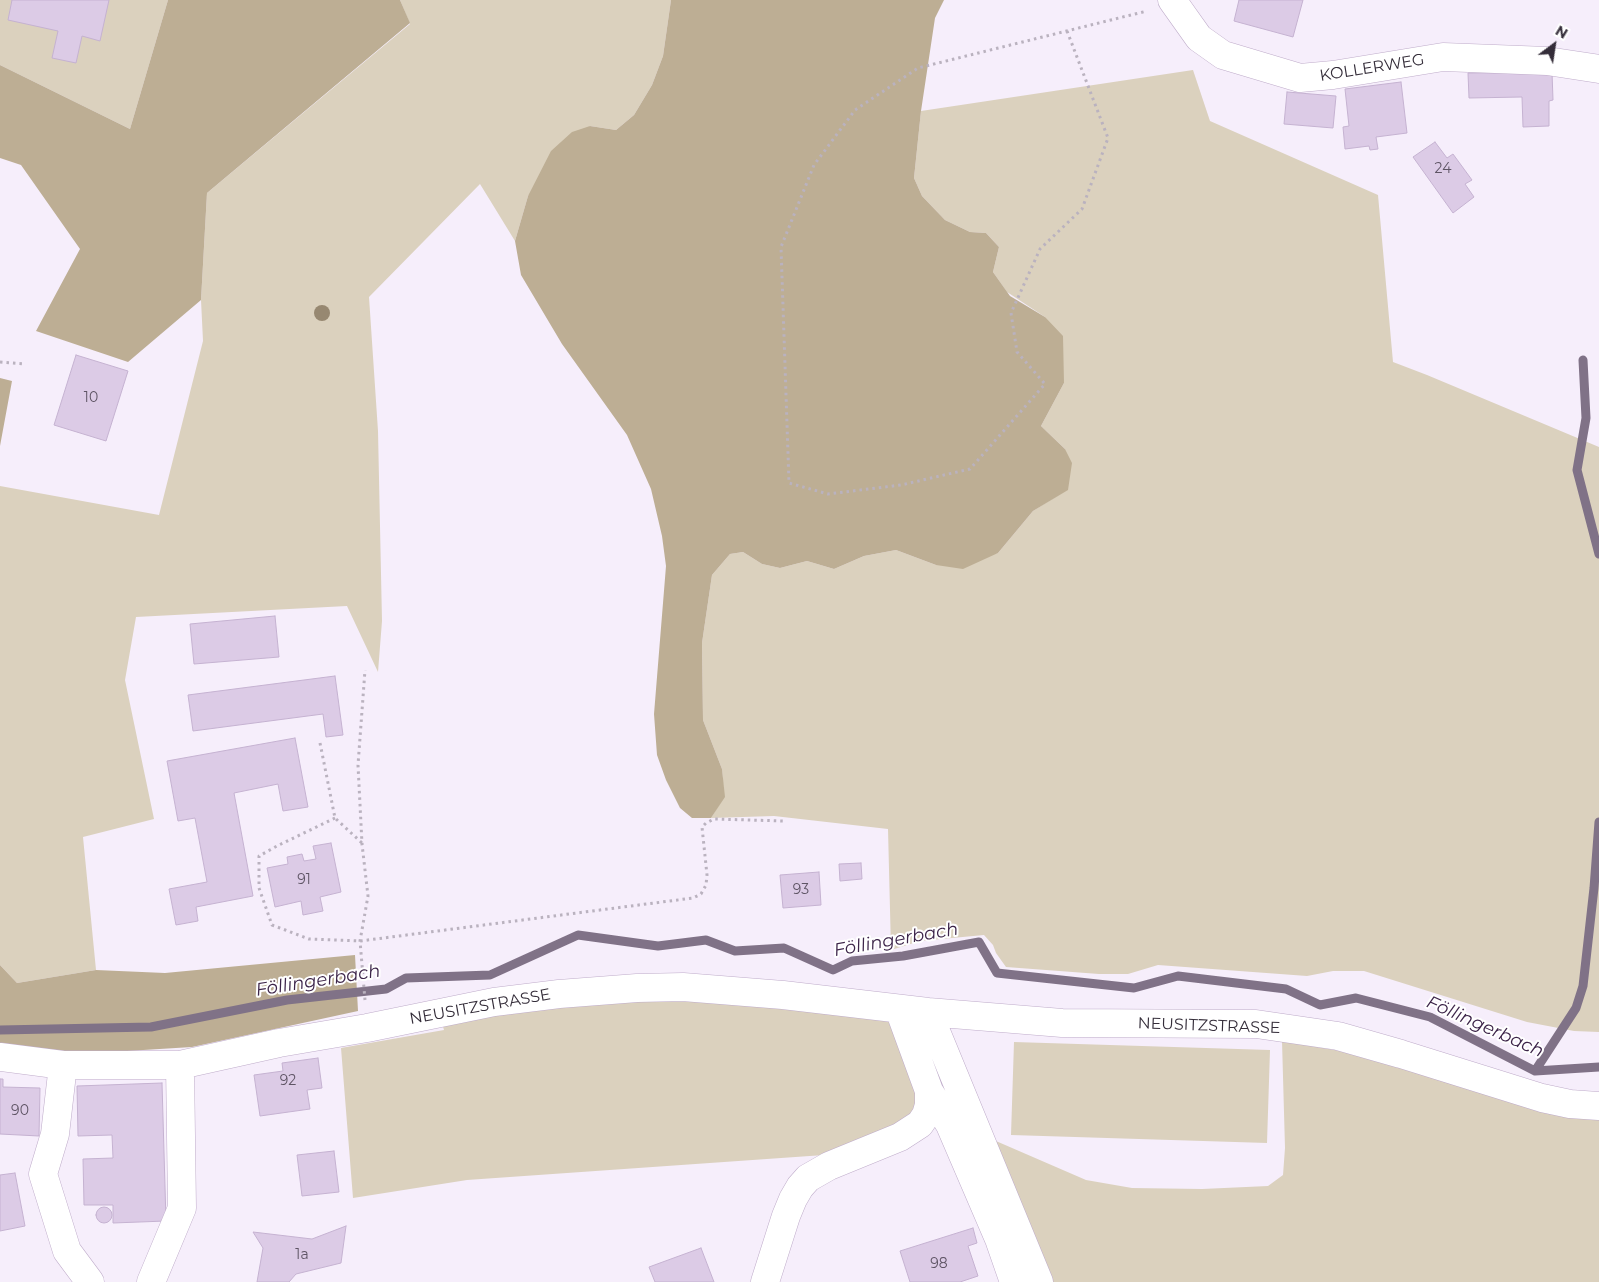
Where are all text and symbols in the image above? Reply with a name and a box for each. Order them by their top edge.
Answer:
north arrow [1529,20,1579,70]
text: N [1552,22,1571,43]
street label: KOLLERWEG [1318,50,1426,86]
house number: 24 [1435,161,1451,177]
house number: 10 [84,390,98,406]
house number: 91 [297,872,311,888]
house number: 93 [793,882,809,898]
water label: Föllingerbach [832,918,960,962]
water label: Föllingerbach [254,960,382,1002]
street label: NEUSITZSTRASSE [408,985,552,1029]
water label: Föllingerbach [1423,992,1547,1062]
street label: NEUSITZSTRASSE [1137,1014,1281,1038]
house number: 92 [280,1073,296,1089]
house number: 90 [11,1103,29,1119]
house number: 1a [295,1247,309,1263]
house number: 98 [930,1256,948,1272]

